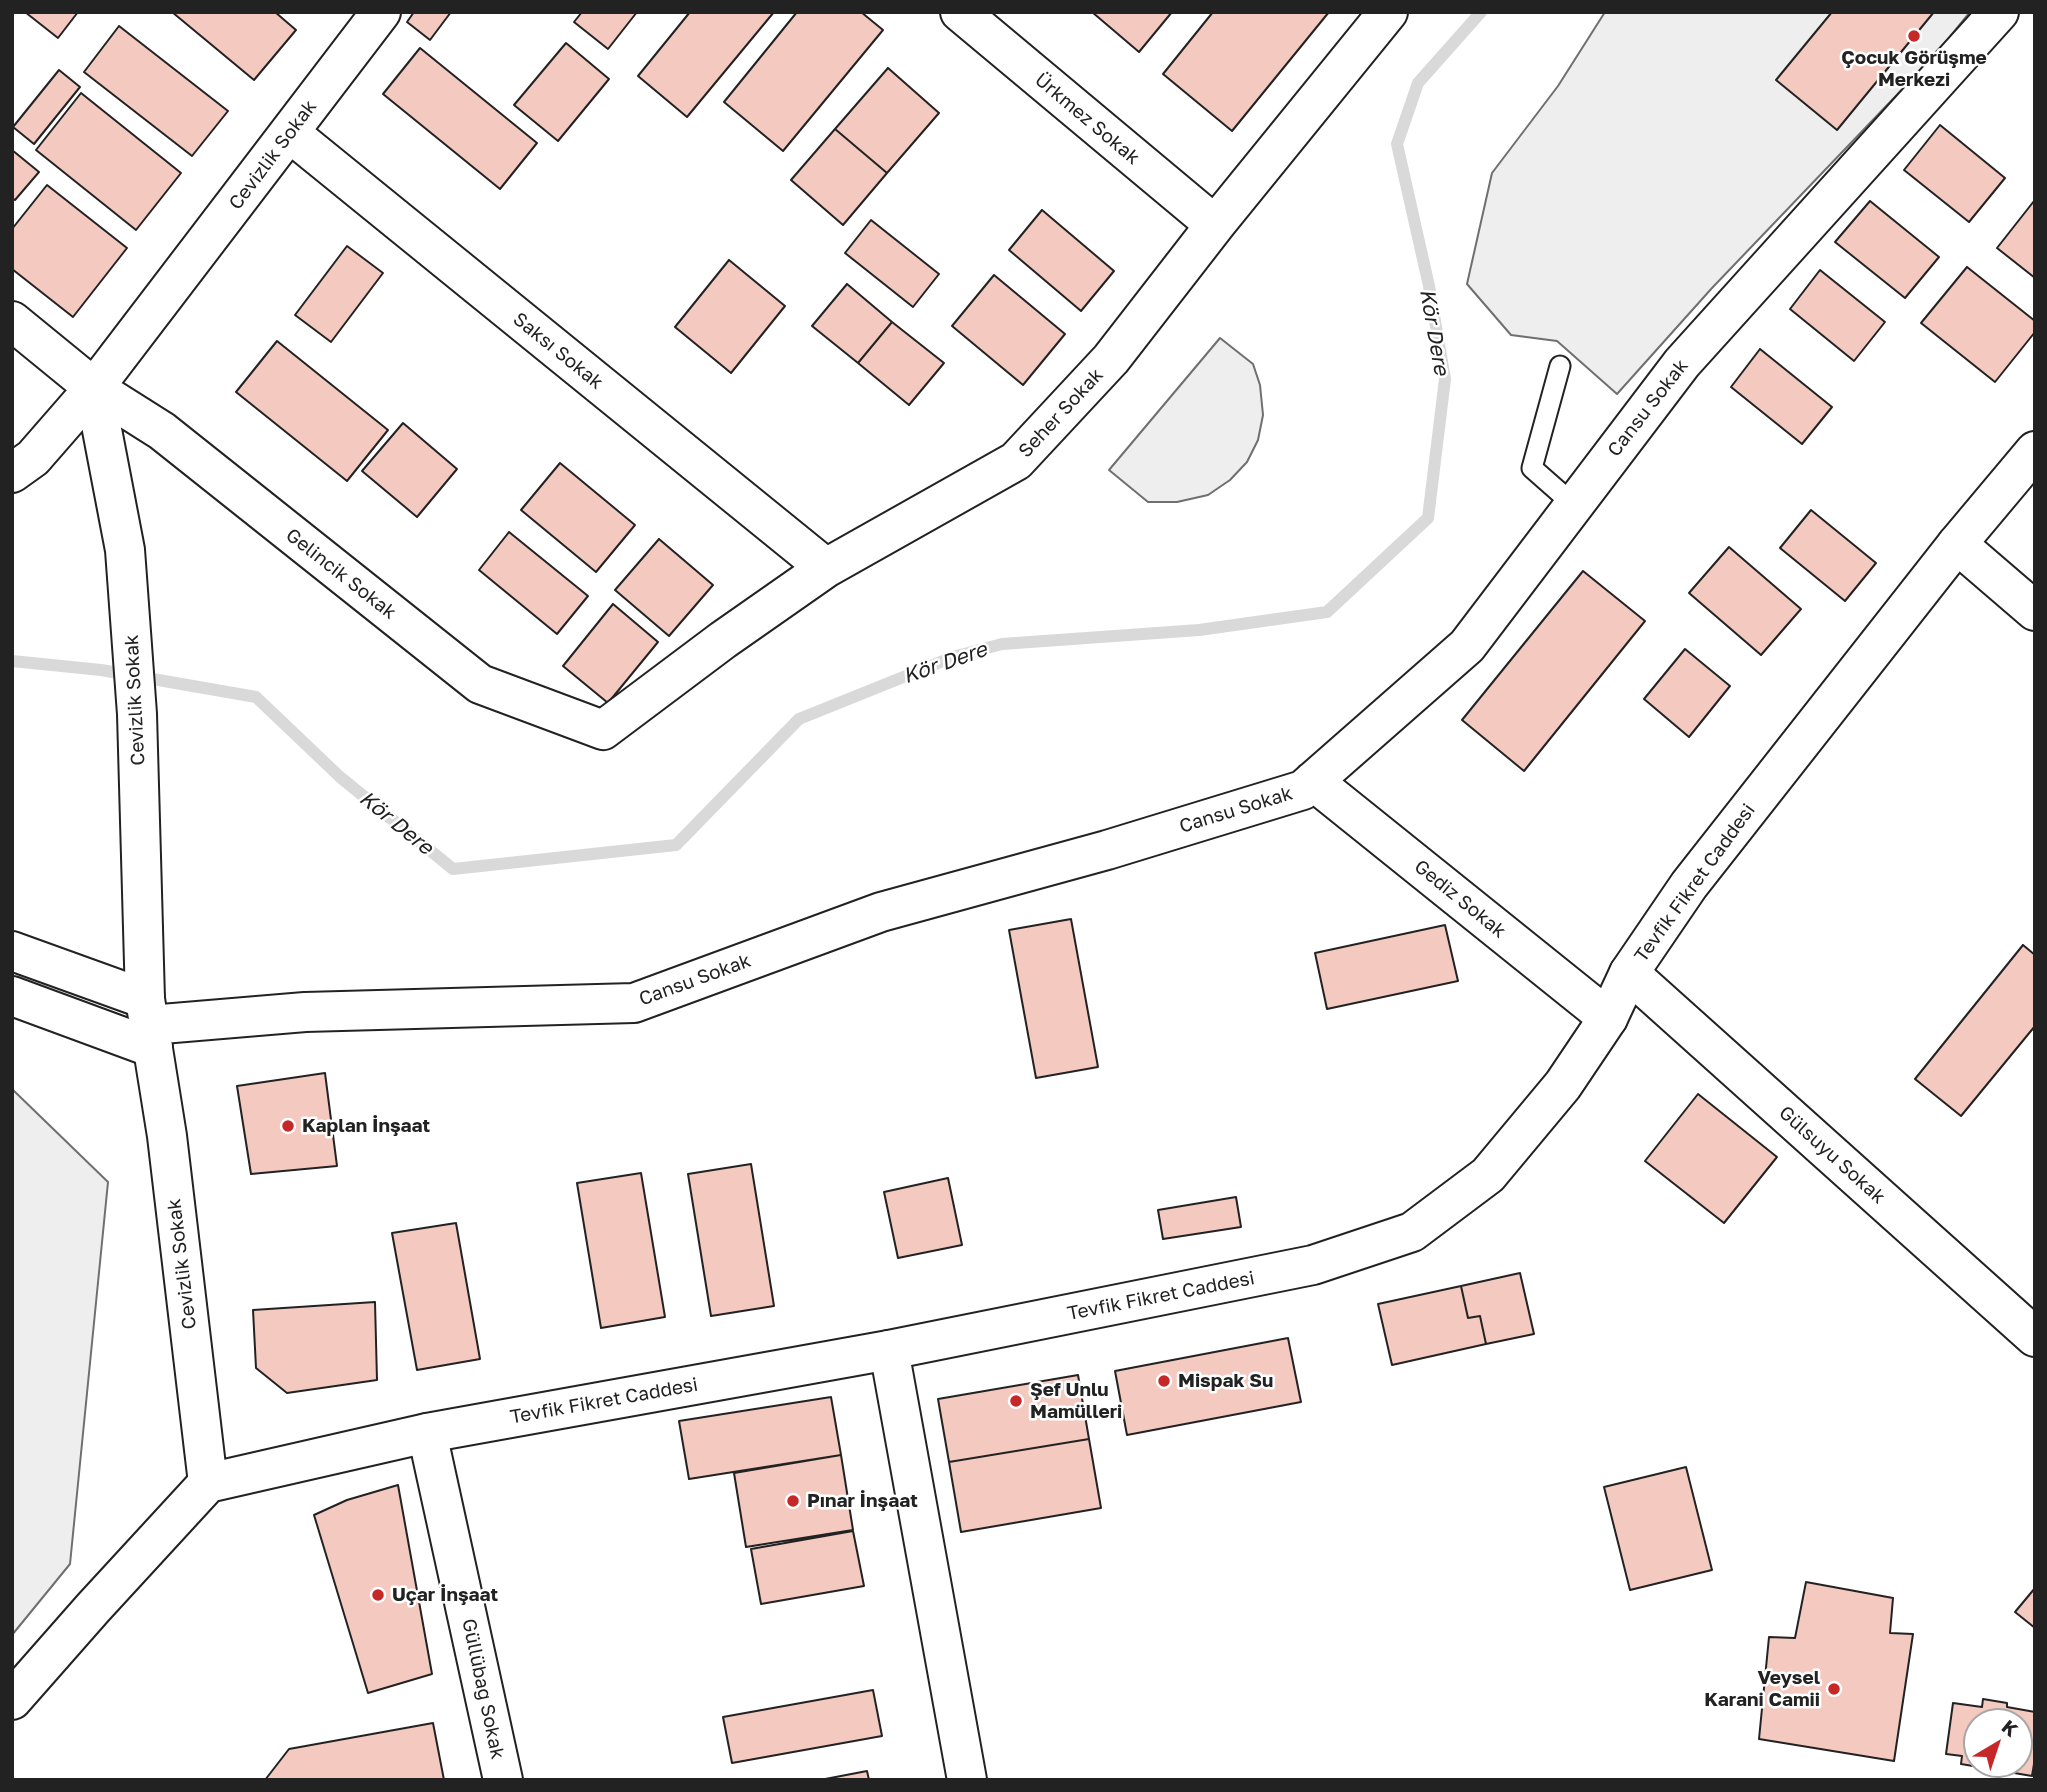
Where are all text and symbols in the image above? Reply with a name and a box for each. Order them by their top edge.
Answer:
marker: Çocuk Görüşme Merkezi [1906,28,1922,44]
place label: Çocuk Görüşme Merkezi [1841,47,1987,91]
street label: Ürkmez Sokak [1030,69,1144,169]
street label: Cevizlik Sokak [224,96,322,214]
water label: Kör Dere [1414,287,1454,377]
street label: Saksı Sokak [508,308,608,394]
street label: Cansu Sokak [1603,355,1693,461]
street label: Seher Sokak [1014,364,1108,462]
street label: Gelincik Sokak [281,524,401,624]
street label: Cevizlik Sokak [120,634,150,766]
water label: Kör Dere [900,637,990,689]
street label: Cansu Sokak [1177,782,1295,838]
water label: Kör Dere [354,786,438,860]
street label: Tevfik Fikret Caddesi [1630,799,1760,967]
street label: Gediz Sokak [1410,855,1510,943]
street label: Cansu Sokak [636,949,754,1011]
street label: Gülsuyu Sokak [1774,1101,1890,1209]
place label: Kaplan İnşaat [302,1115,430,1137]
marker: Kaplan İnşaat [280,1118,296,1134]
street label: Cevizlik Sokak [163,1197,201,1331]
street label: Tevfik Fikret Caddesi [1065,1267,1257,1325]
place label: Mispak Su [1178,1370,1273,1392]
street label: Tevfik Fikret Caddesi [508,1373,700,1429]
marker: Mispak Su [1156,1373,1172,1389]
place label: Şef Unlu Mamülleri [1030,1379,1122,1423]
marker: Şef Unlu Mamülleri [1008,1393,1024,1409]
place label: Pınar İnşaat [807,1490,918,1512]
marker: Pınar İnşaat [785,1493,801,1509]
place label: Uçar İnşaat [392,1584,498,1606]
marker: Uçar İnşaat [370,1587,386,1603]
street label: Güllübağ Sokak [457,1617,509,1761]
place label: Veysel Karani Camii [1704,1667,1820,1711]
marker: Veysel Karani Camii [1826,1681,1842,1697]
north arrow [1963,1708,2033,1778]
text: K [1998,1715,2023,1741]

